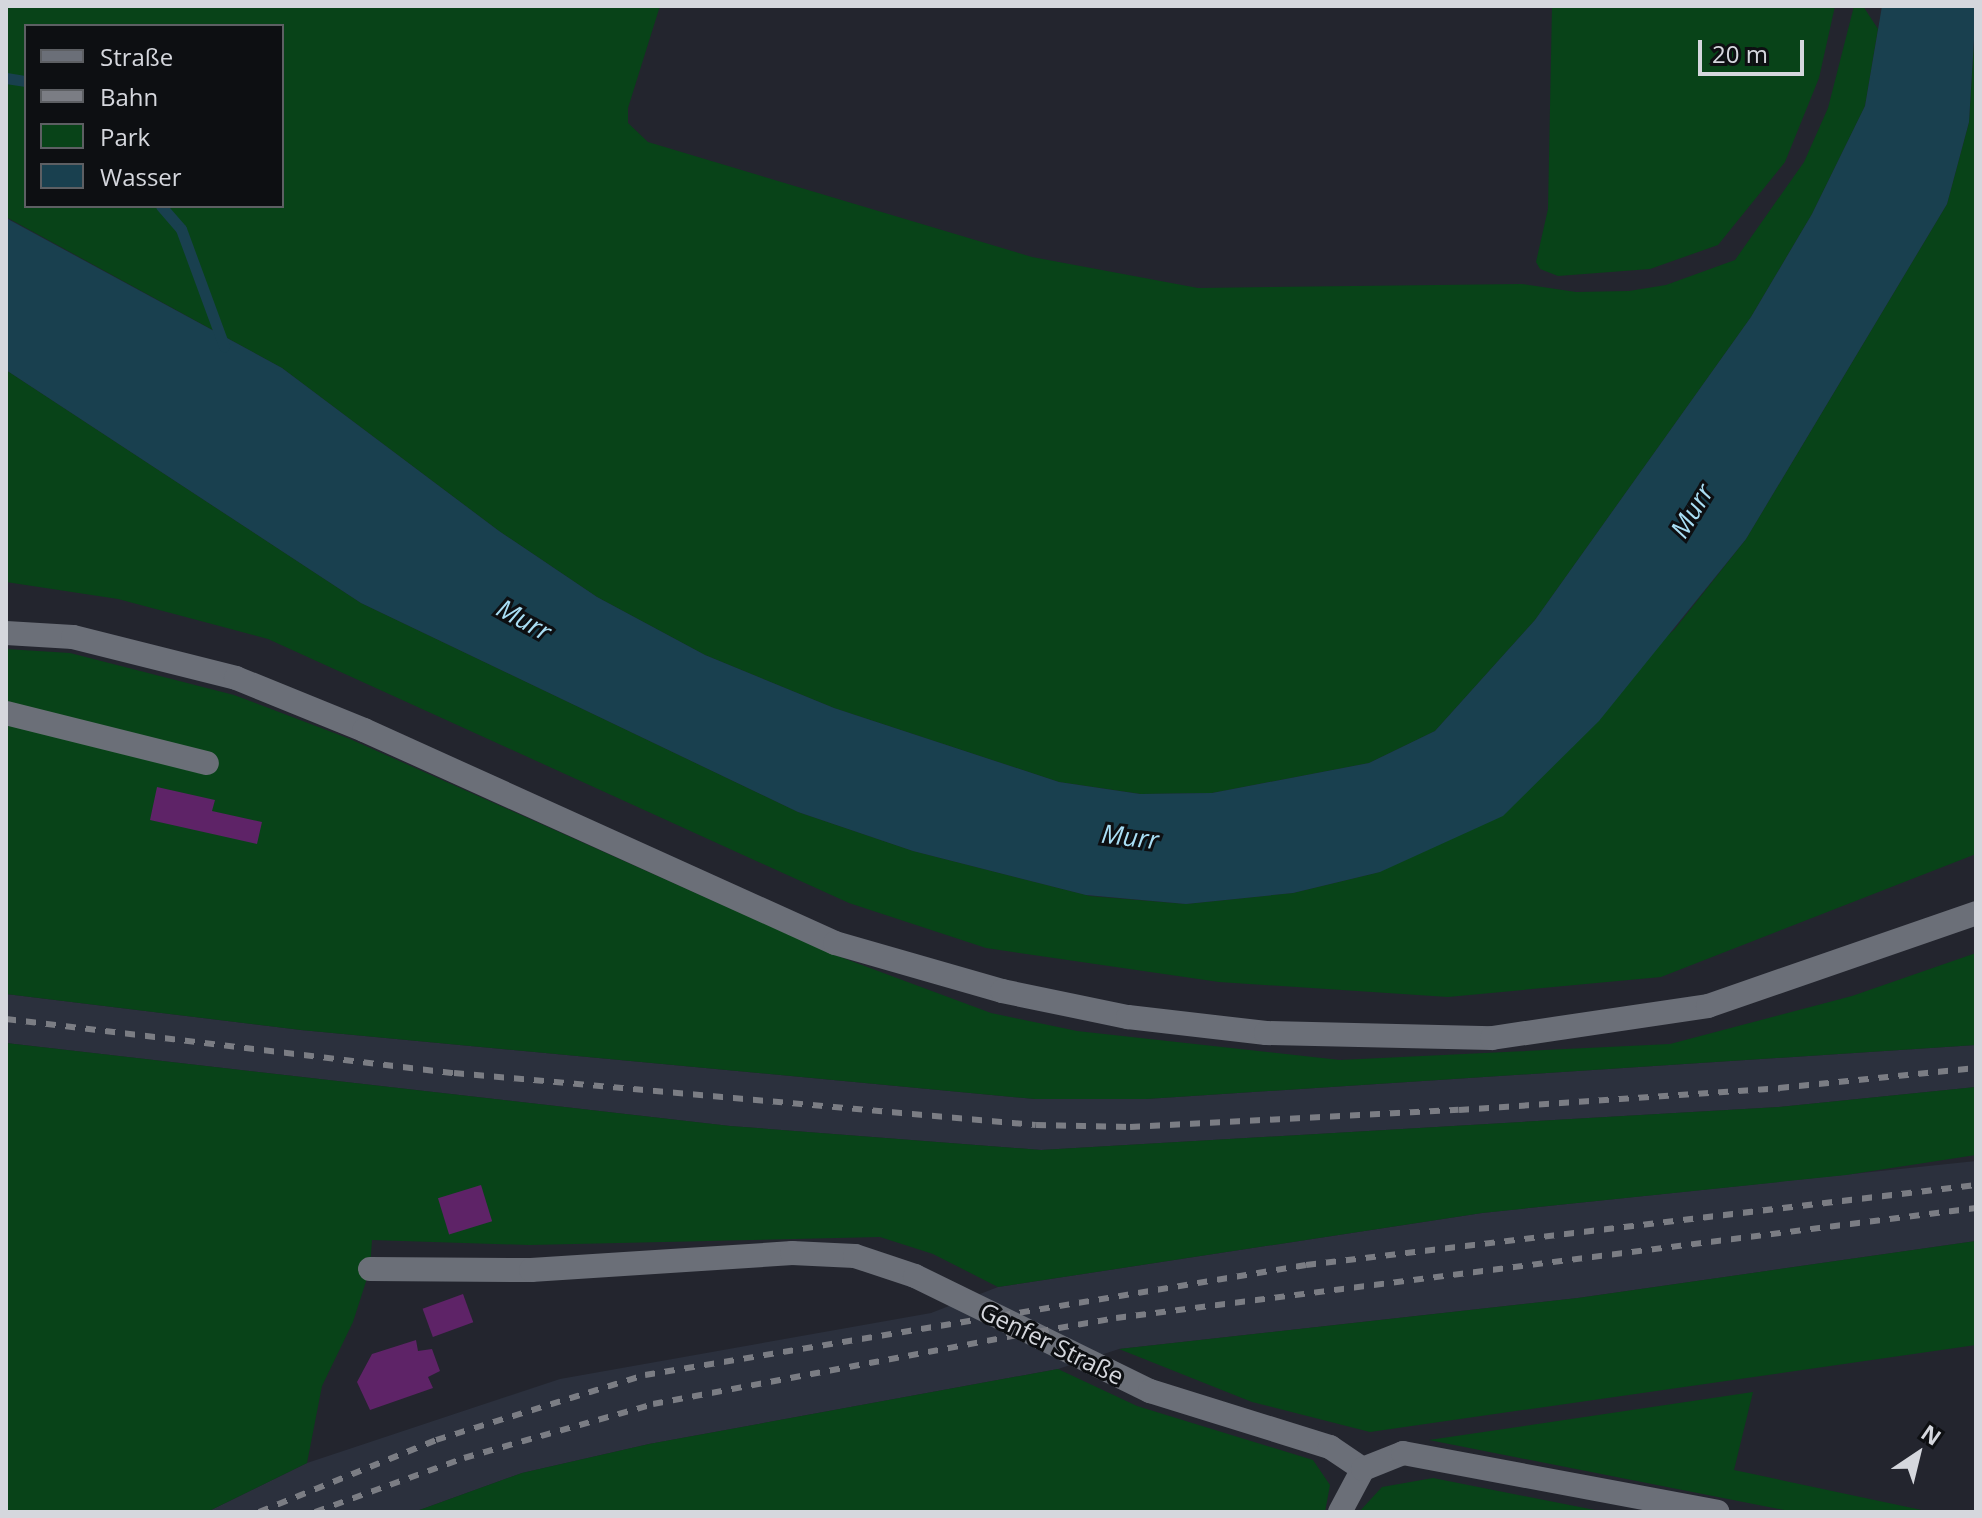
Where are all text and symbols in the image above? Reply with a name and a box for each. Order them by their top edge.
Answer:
legend [24,24,284,208]
scale bar [1702,24,1808,74]
text: 20 m [1712,37,1768,70]
text: Straße [100,40,173,73]
text: Bahn [100,80,158,113]
text: Park [100,120,150,153]
text: Wasser [100,160,182,193]
water label: Murr [1664,478,1720,544]
water label: Murr [491,592,557,648]
water label: Murr [1100,818,1160,856]
street label: Genfer Straße [975,1296,1129,1390]
north arrow [1878,1414,1958,1494]
text: N [1916,1417,1948,1452]

